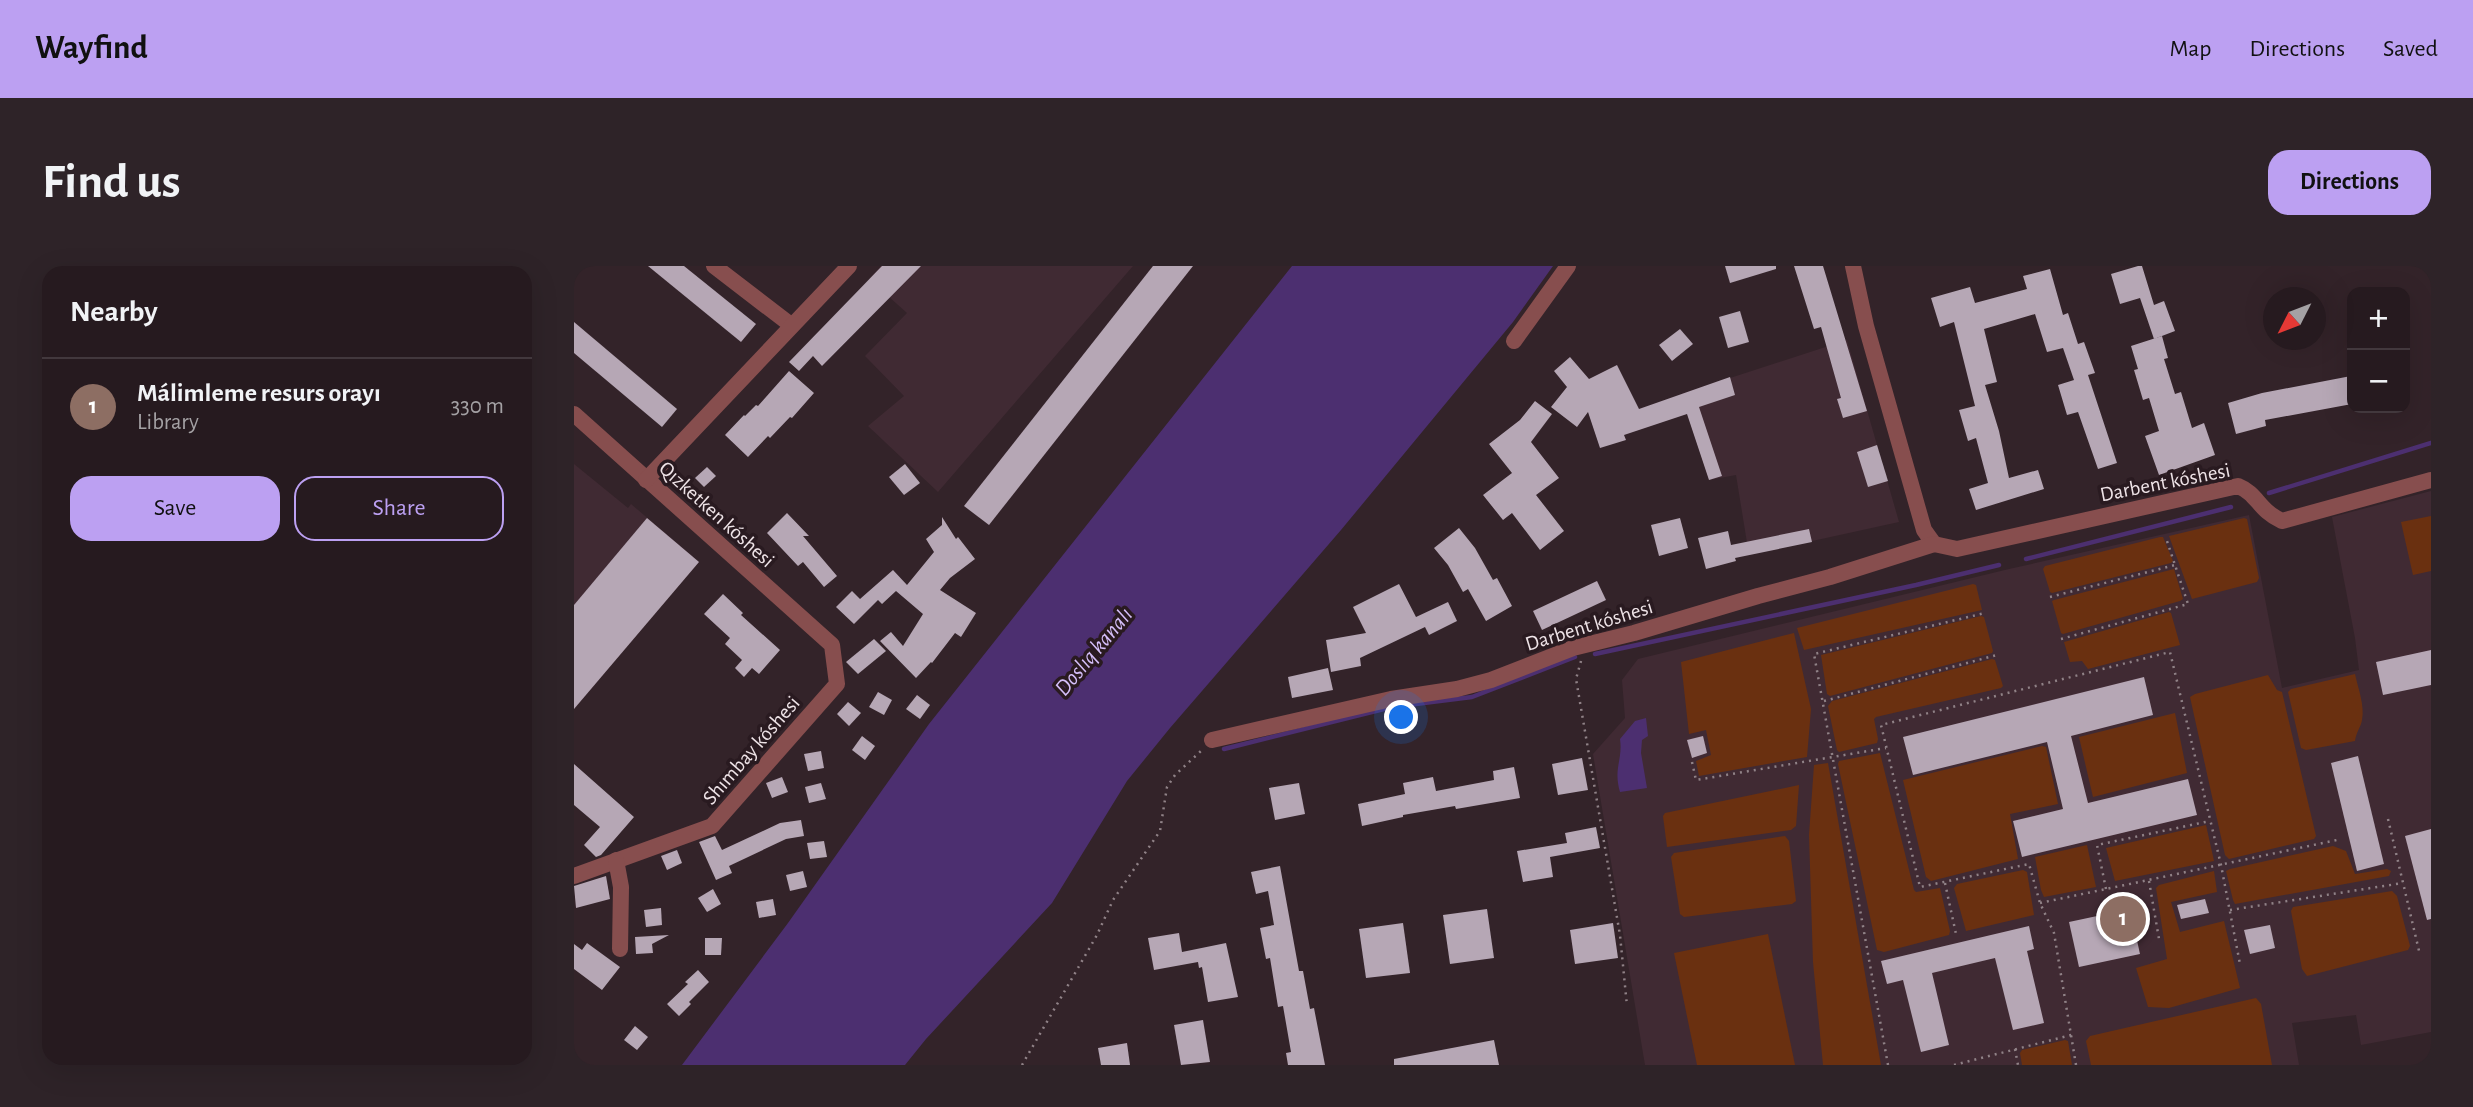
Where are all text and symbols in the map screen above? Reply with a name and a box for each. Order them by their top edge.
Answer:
text: Wayfind [35,32,148,65]
text: Map [2169,37,2211,61]
text: Directions [2249,37,2345,61]
text: Saved [2383,37,2438,61]
button: Directions [2268,150,2431,215]
text: Find us [42,158,181,207]
north arrow [2263,287,2326,350]
map controls [2347,287,2410,413]
button: + [2347,287,2410,350]
text: Nearby [70,297,158,327]
button: − [2347,350,2410,413]
text: Málimleme resurs orayı [137,380,381,406]
text: 1 [89,395,97,418]
text: 330 m [451,395,504,418]
text: Library [137,411,199,434]
street label: Qızketken kóshesi [655,457,778,571]
street label: Darbent kóshesi [2098,460,2232,505]
button: Save [70,476,280,541]
button: Share [294,476,504,541]
street label: Darbent kóshesi [1523,596,1655,655]
water label: Doslıq kanalı [1051,603,1137,700]
street label: Shımbay kóshesi [699,692,804,809]
your location [1384,700,1418,734]
pin: 1 [2100,893,2146,945]

